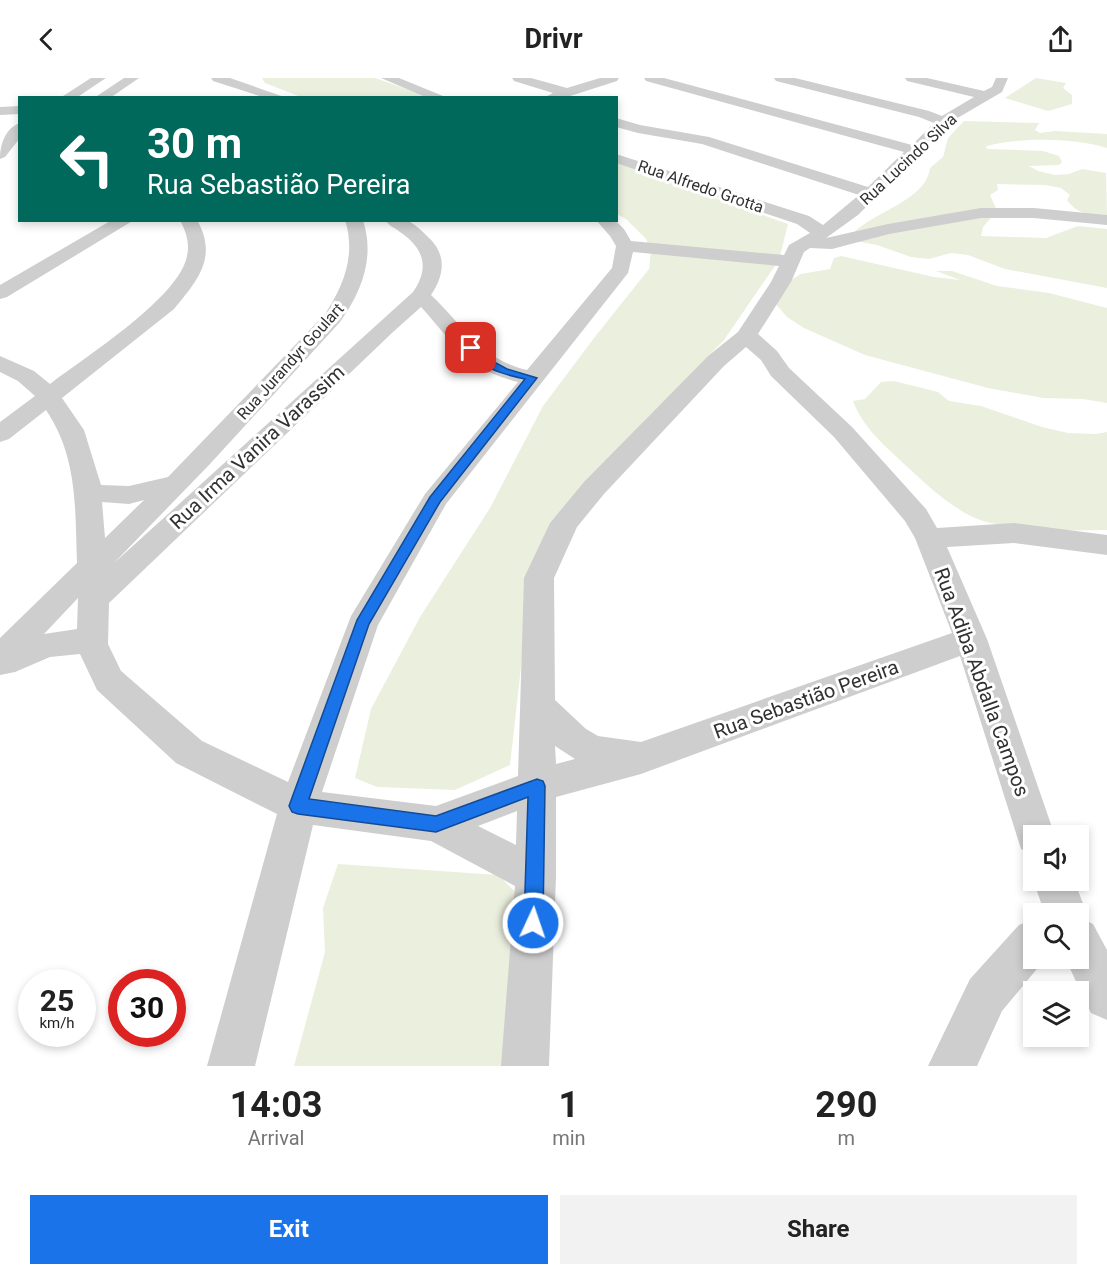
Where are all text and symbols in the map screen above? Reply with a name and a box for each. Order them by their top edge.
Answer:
icon: back [30,23,63,56]
text: Drivr [524,23,583,55]
icon: share [1044,23,1077,56]
street label: Rua Lucindo Silva [856,110,961,209]
text: 30 m [147,119,242,168]
icon: left [48,120,126,198]
street label: Rua Alfredo Grotta [636,156,766,217]
text: Rua Sebastião Pereira [147,169,411,201]
street label: Rua Jurandyr Goulart [233,299,348,423]
pin [445,322,496,373]
icon: arrive [454,331,487,364]
street label: Rua Irma Vanira Varassim [165,360,349,534]
street label: Rua Adiba Abdalla Campos [929,564,1035,800]
street label: Rua Sebastião Pereira [710,654,902,744]
map controls [1023,825,1089,1047]
button: sound [1023,825,1089,891]
position arrow [501,891,565,955]
button: search [1023,903,1089,969]
speed limit sign: 30 [108,969,186,1047]
button: layers [1023,981,1089,1047]
text: 25 [40,983,74,1018]
text: km/h [39,1014,75,1032]
text: 14:03 [230,1084,322,1126]
text: 1 [559,1084,579,1126]
text: 290 [815,1084,877,1126]
text: Arrival [248,1126,304,1150]
text: min [552,1126,586,1150]
text: m [838,1126,855,1150]
button: Exit [30,1195,548,1264]
button: Share [560,1195,1077,1264]

